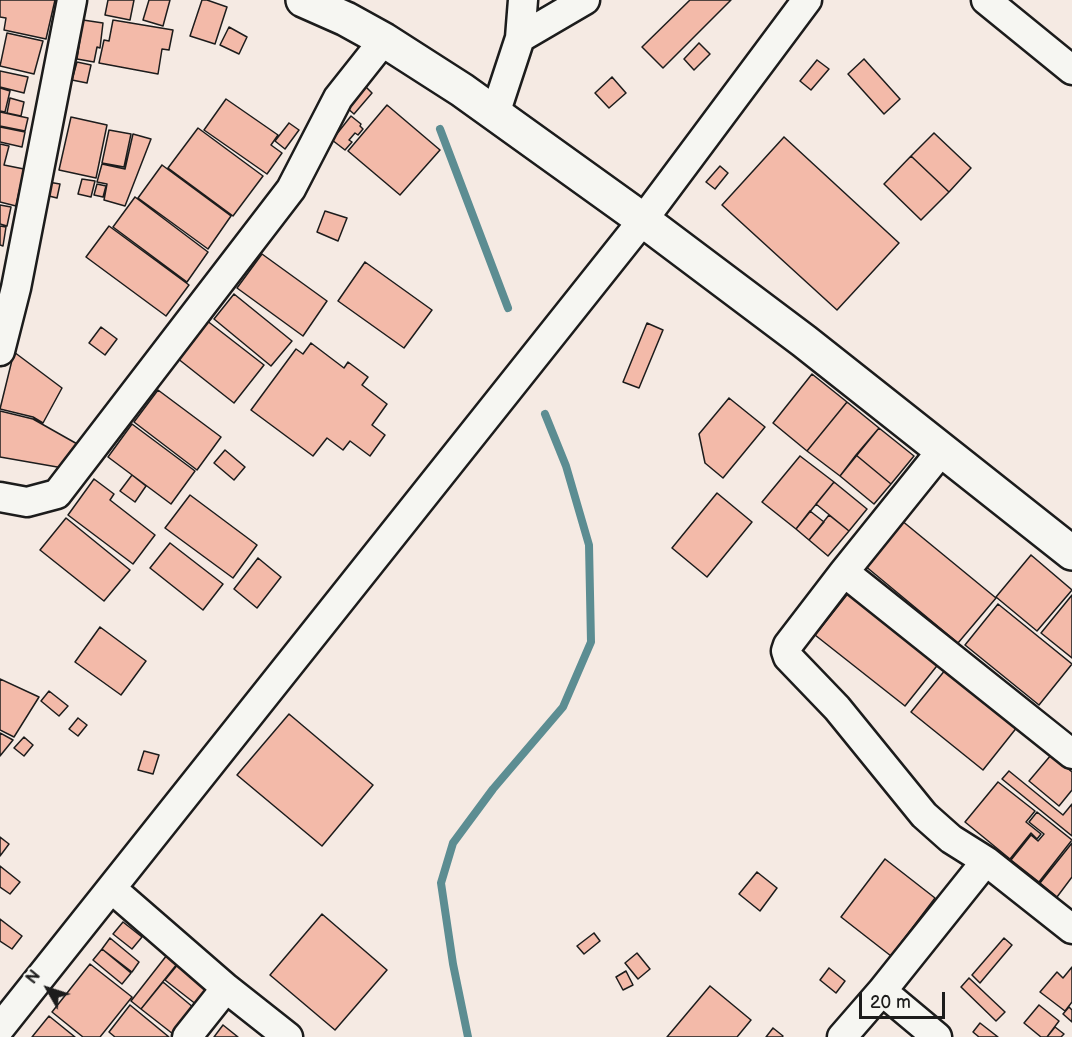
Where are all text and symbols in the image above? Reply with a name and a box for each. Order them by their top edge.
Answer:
north arrow [18,959,78,1019]
text: N [22,967,45,988]
scale bar [862,980,948,1018]
text: 20 m [870,992,911,1013]

